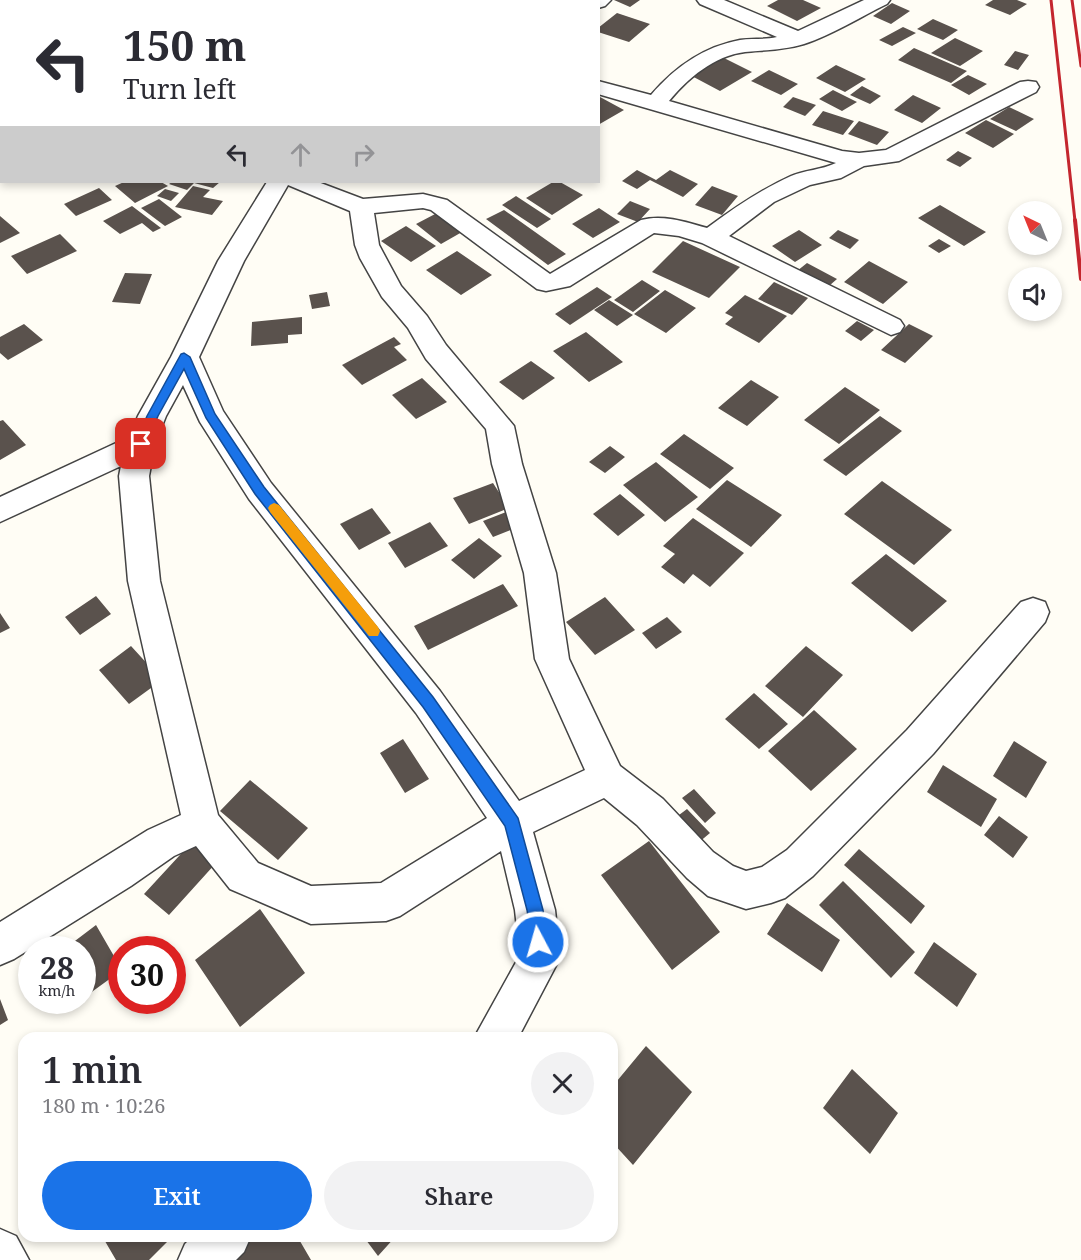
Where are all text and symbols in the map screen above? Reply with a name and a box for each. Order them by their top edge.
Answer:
text: 150 m [123,16,247,73]
icon: left [24,24,102,102]
text: Turn left [123,70,236,107]
icon: left [221,138,254,171]
icon: ahead [284,138,317,171]
icon: right [347,138,380,171]
north arrow [1008,201,1062,255]
map controls [1008,201,1062,321]
button: sound [1008,267,1062,321]
pin [115,418,166,469]
icon: arrive [124,427,157,460]
position arrow [506,910,570,974]
speed limit sign: 30 [108,936,186,1014]
text: 28 [40,947,74,988]
text: km/h [39,980,75,1000]
text: 1 min [42,1045,143,1094]
button: close [531,1052,594,1115]
text: 180 m · 10:26 [42,1092,165,1119]
button: Exit [42,1161,312,1230]
button: Share [324,1161,594,1230]

